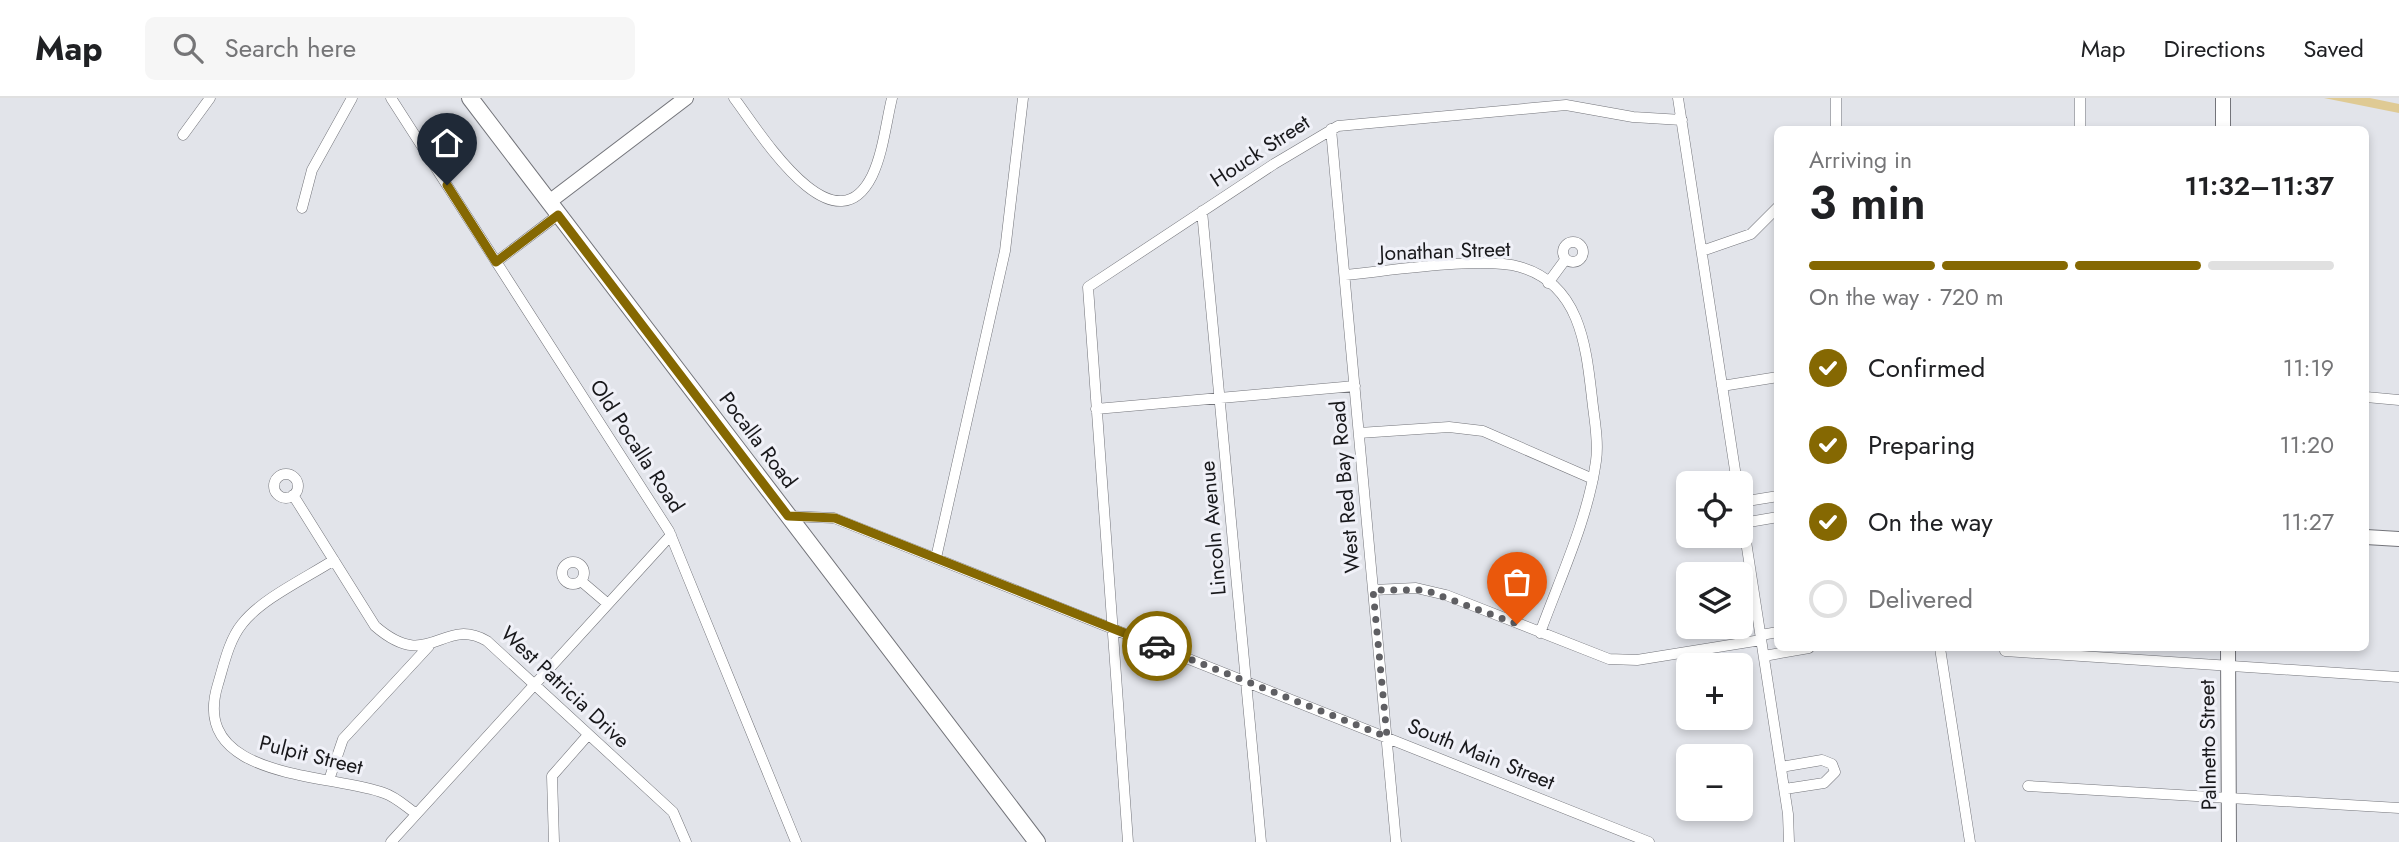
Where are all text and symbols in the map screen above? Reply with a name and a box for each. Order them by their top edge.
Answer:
search box [145,17,635,80]
text: Map [35,25,103,72]
icon: search [169,29,207,67]
text: Search here [225,29,356,67]
text: Map [2081,31,2126,66]
text: Directions [2164,31,2265,66]
text: Saved [2303,31,2364,66]
street label: Houck Street [1204,108,1316,194]
pin [417,113,477,185]
icon: home [428,124,466,162]
text: Arriving in [1809,143,1912,177]
text: 11:32–11:37 [2184,167,2334,205]
text: 3 min [1809,170,1926,236]
street label: Jonathan Street [1376,234,1511,268]
text: On the way · 720 m [1809,280,2004,314]
icon: check [1809,349,1847,387]
text: Confirmed [1868,349,1985,387]
text: 11:19 [2283,351,2334,385]
street label: Old Pocalla Road [583,373,691,519]
street label: Pocalla Road [712,386,804,494]
street label: West Red Bay Road [1323,399,1367,575]
icon: check [1809,426,1847,464]
text: Preparing [1868,426,1975,464]
text: 11:20 [2280,428,2334,462]
street label: Lincoln Avenue [1192,459,1234,597]
map controls [1676,471,1753,821]
button: locate [1676,471,1753,548]
icon: check [1809,503,1847,541]
text: On the way [1868,503,1993,541]
text: 11:27 [2281,505,2334,539]
pin [1487,552,1547,624]
button: layers [1676,562,1753,639]
icon: bag [1498,563,1536,601]
text: Delivered [1868,580,1973,618]
courier [1122,611,1192,681]
street label: West Patricia Drive [494,619,636,755]
icon: car [1138,627,1176,665]
button: + [1676,653,1753,730]
street label: Palmetto Street [2192,679,2224,811]
street label: South Main Street [1403,711,1559,797]
street label: Pulpit Street [256,728,366,782]
button: − [1676,744,1753,821]

